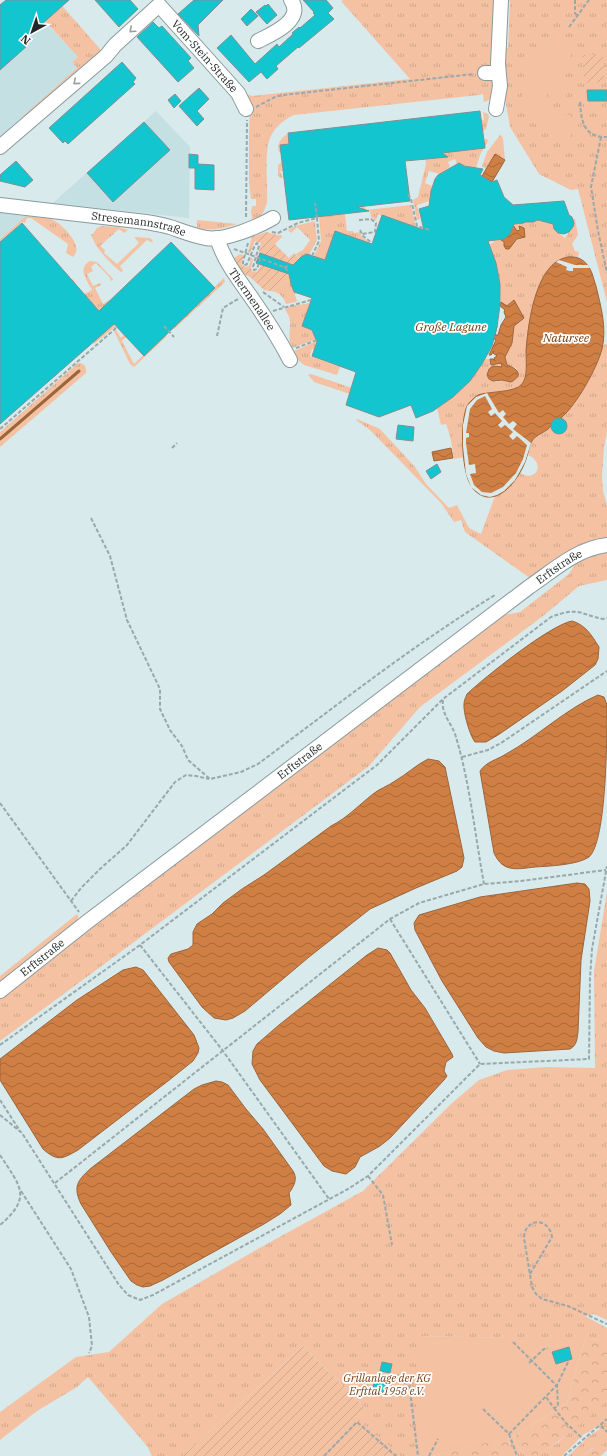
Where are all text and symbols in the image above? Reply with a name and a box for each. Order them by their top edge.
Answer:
north arrow [12,12,52,52]
street label: Vom-Stein-Straße [169,17,241,95]
one-way arrow [129,25,137,32]
text: N [18,31,33,48]
one-way arrow [74,77,81,84]
street label: Stresemannstraße [91,209,188,239]
street label: Thermenallee [226,265,279,333]
water label: Große Lagune [415,319,487,334]
water label: Natursee [542,330,590,345]
street label: Erftstraße [533,546,585,587]
street label: Erftstraße [274,739,325,782]
street label: Erftstraße [17,935,67,979]
park label: Grillanlage der KG Erfttal 1958 e.V. [343,1371,431,1398]

